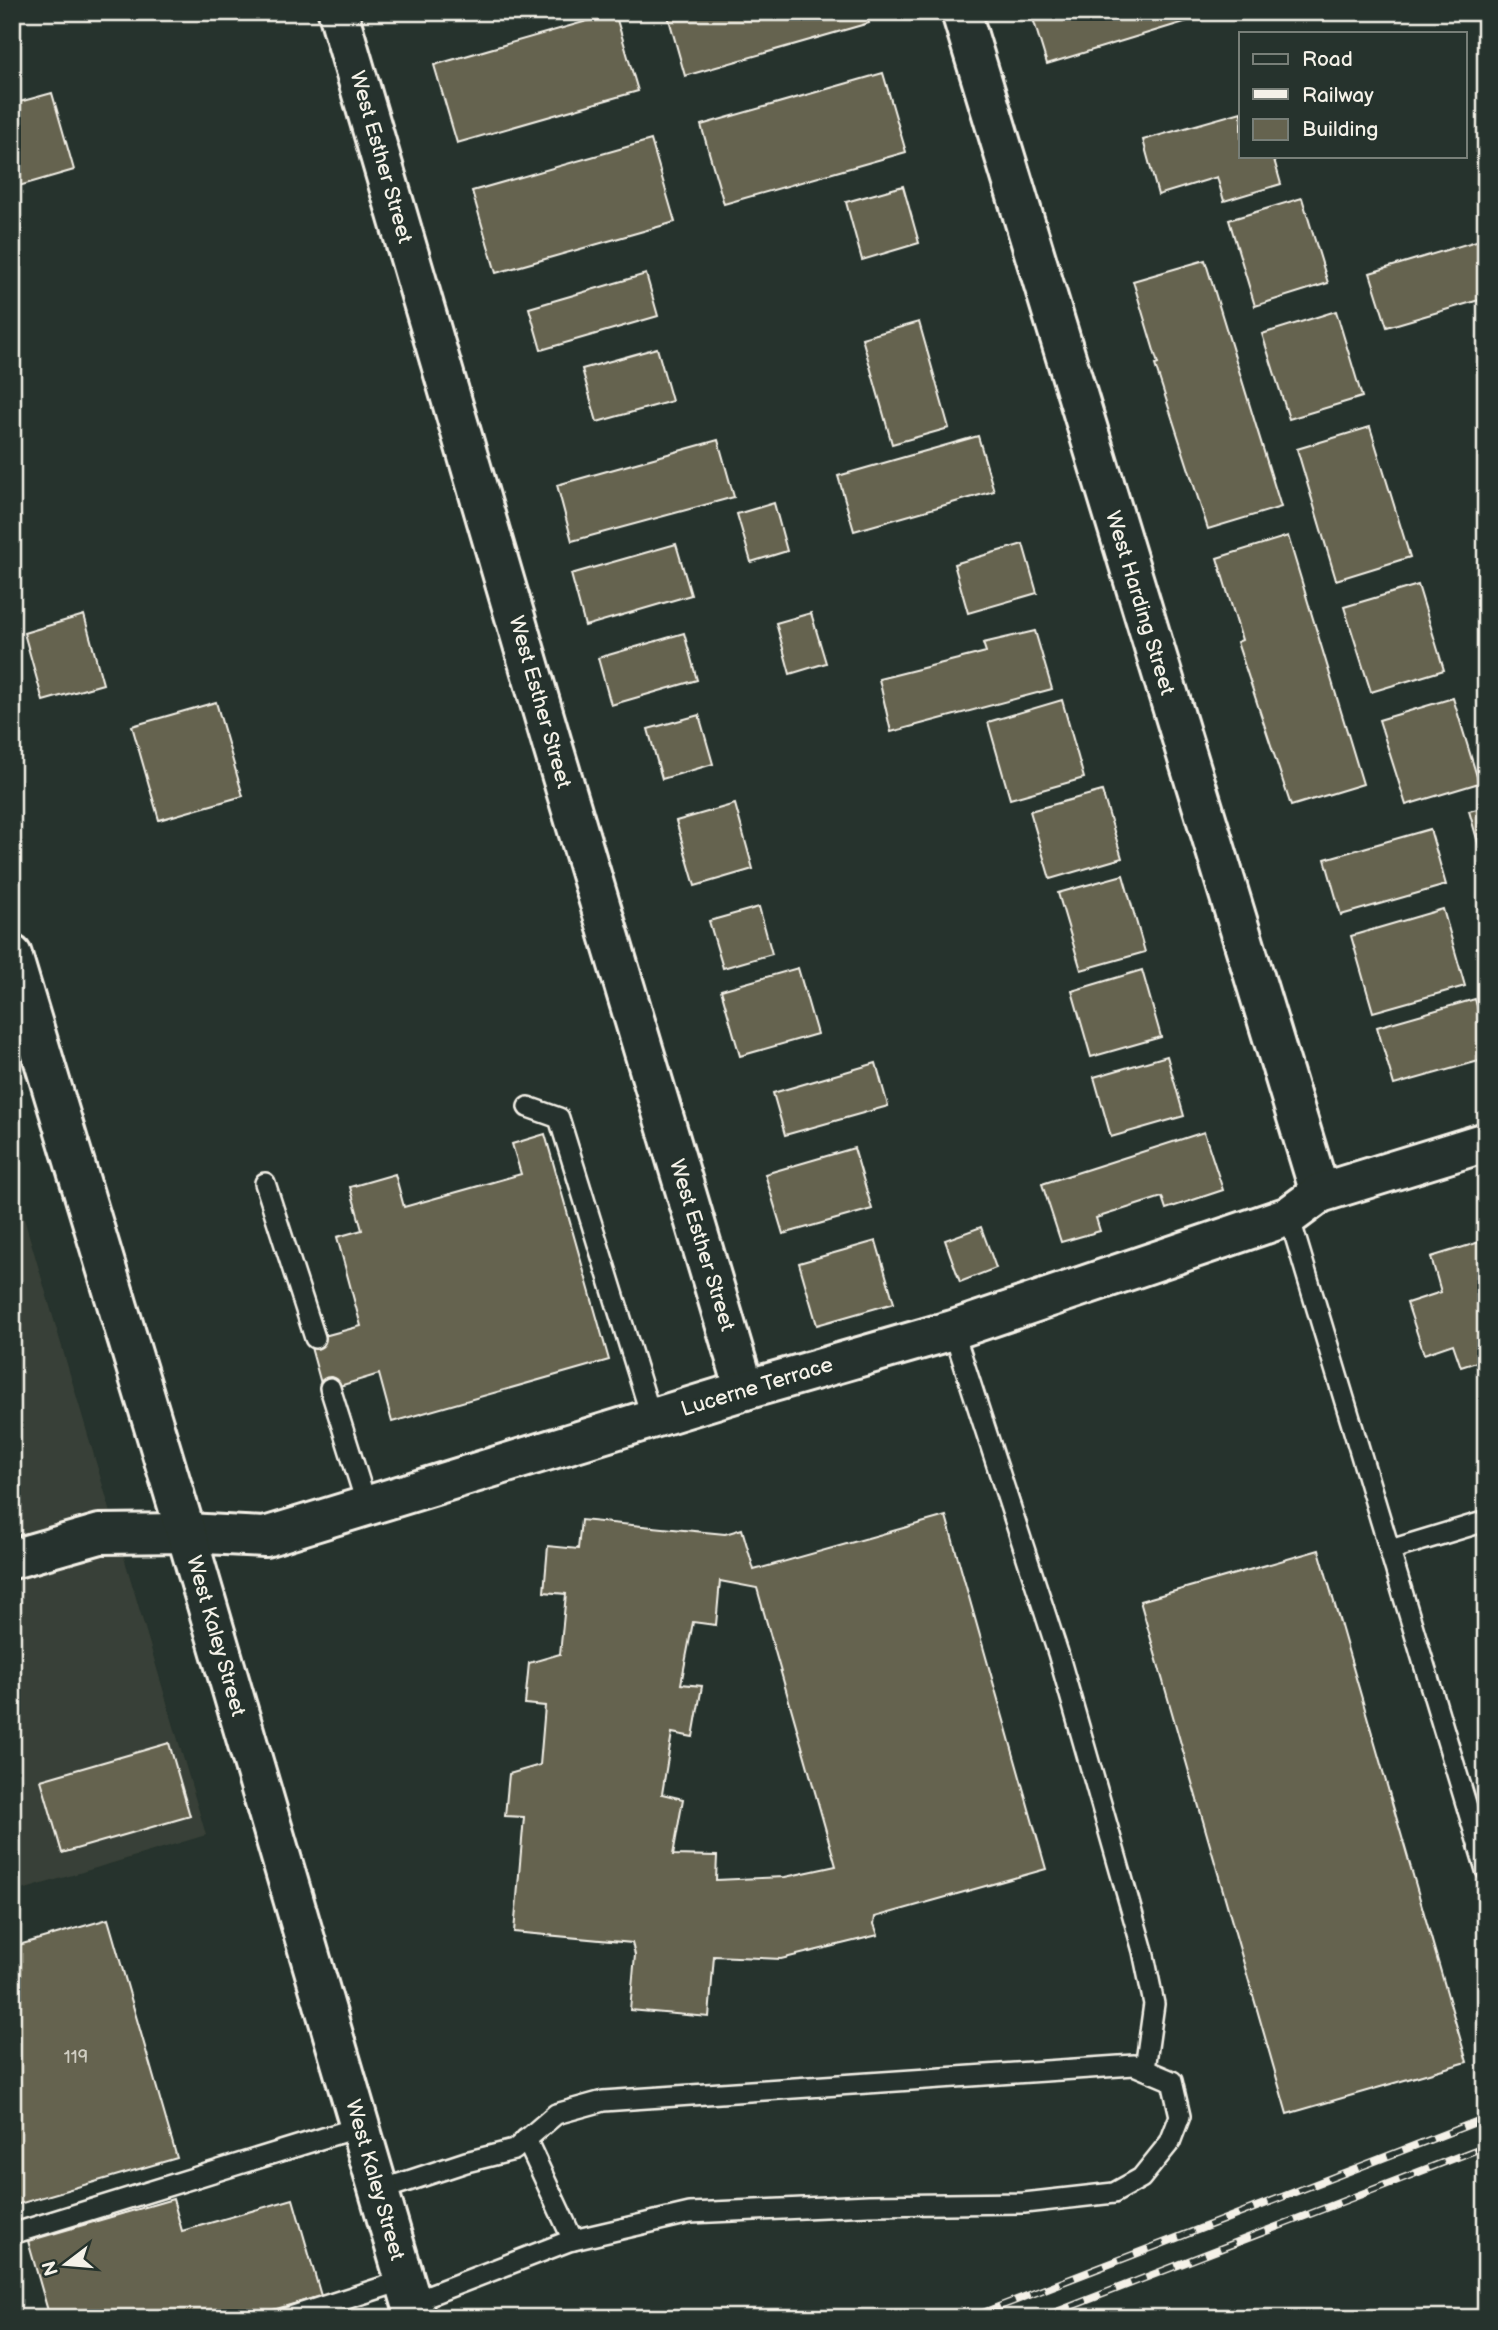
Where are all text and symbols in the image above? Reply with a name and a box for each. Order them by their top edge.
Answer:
legend [1239,32,1466,158]
text: Road [1302,47,1353,72]
street label: West Esther Street [344,68,418,247]
text: Railway [1302,83,1374,108]
text: Building [1302,117,1378,142]
street label: West Harding Street [1100,508,1180,699]
street label: West Esther Street [503,613,577,792]
street label: West Esther Street [664,1156,740,1334]
street label: Lucerne Terrace [678,1352,836,1422]
street label: West Kaley Street [181,1553,251,1720]
house number: 119 [64,2047,88,2068]
street label: West Kaley Street [340,2097,410,2264]
north arrow [32,2228,102,2298]
text: N [38,2258,64,2278]

